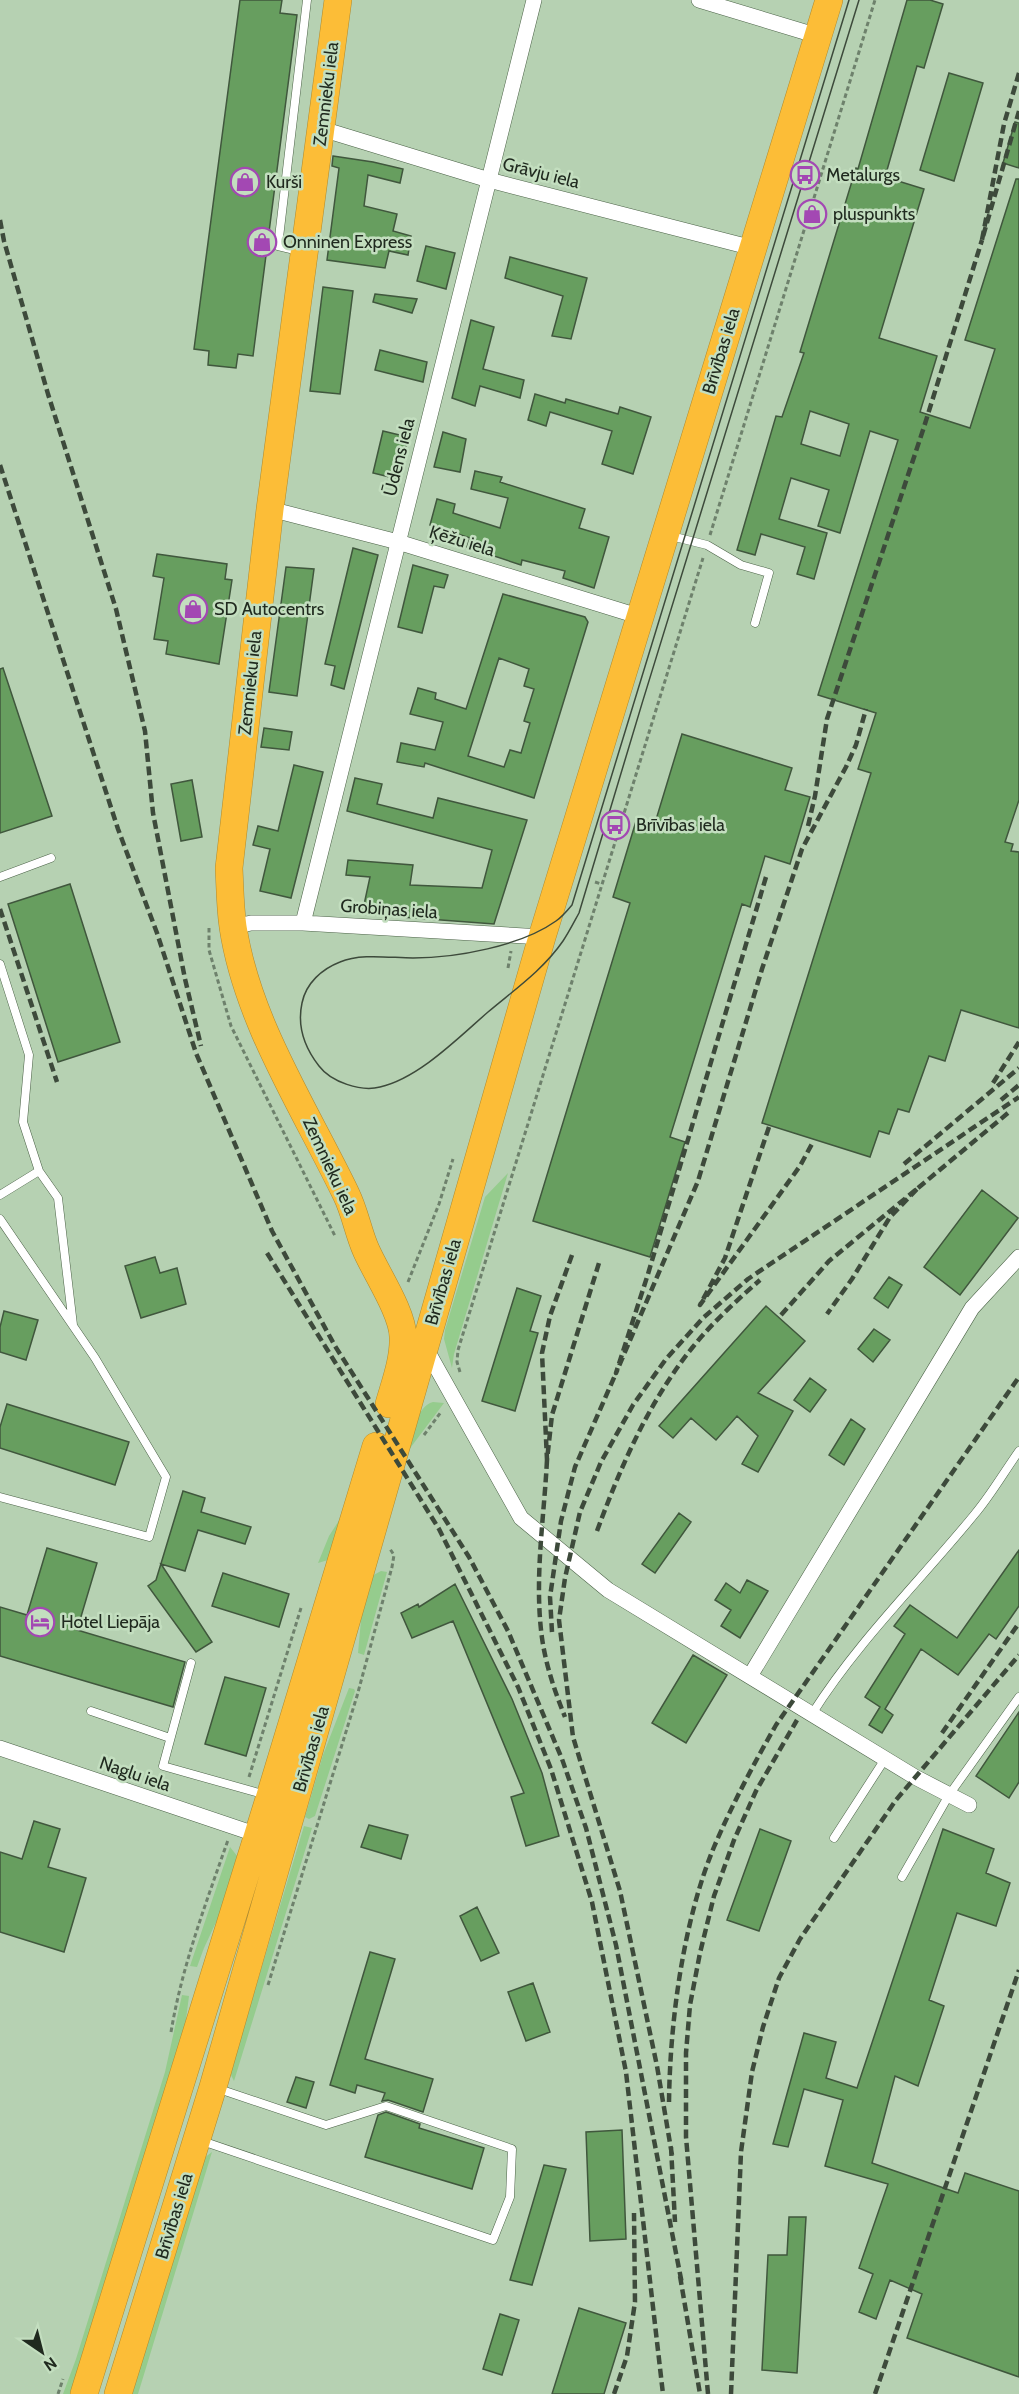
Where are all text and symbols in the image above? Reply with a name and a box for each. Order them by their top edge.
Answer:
street label: Zemnieku iela [309,40,343,147]
street label: Grāvju iela [500,153,582,193]
bus stop icon: Metalurgs [789,159,821,191]
place label: Metalurgs [826,164,900,186]
shop icon: Kurši [229,166,261,198]
place label: Kurši [266,171,302,193]
shop icon: pluspunkts [796,198,828,230]
place label: pluspunkts [833,203,915,225]
shop icon: Onninen Express [246,226,278,258]
place label: Onninen Express [283,231,412,253]
street label: Brīvības iela [697,305,745,397]
street label: Ūdens iela [379,415,419,498]
street label: Ķēžu iela [426,521,498,562]
shop icon: SD Autocentrs [177,593,209,625]
place label: SD Autocentrs [214,598,324,620]
street label: Zemnieku iela [234,629,266,736]
bus stop icon: Brīvības iela [599,809,631,841]
place label: Brīvības iela [636,814,725,836]
street label: Grobiņas iela [340,895,439,924]
street label: Zemnieku iela [298,1114,362,1219]
street label: Brīvības iela [420,1236,466,1328]
hotel icon: Hotel Liepāja [24,1606,56,1638]
place label: Hotel Liepāja [61,1611,160,1633]
street label: Brīvības iela [288,1703,334,1795]
street label: Naglu iela [97,1752,174,1797]
street label: Brīvības iela [150,2170,198,2262]
north arrow [12,2322,72,2382]
text: N [40,2353,60,2375]

